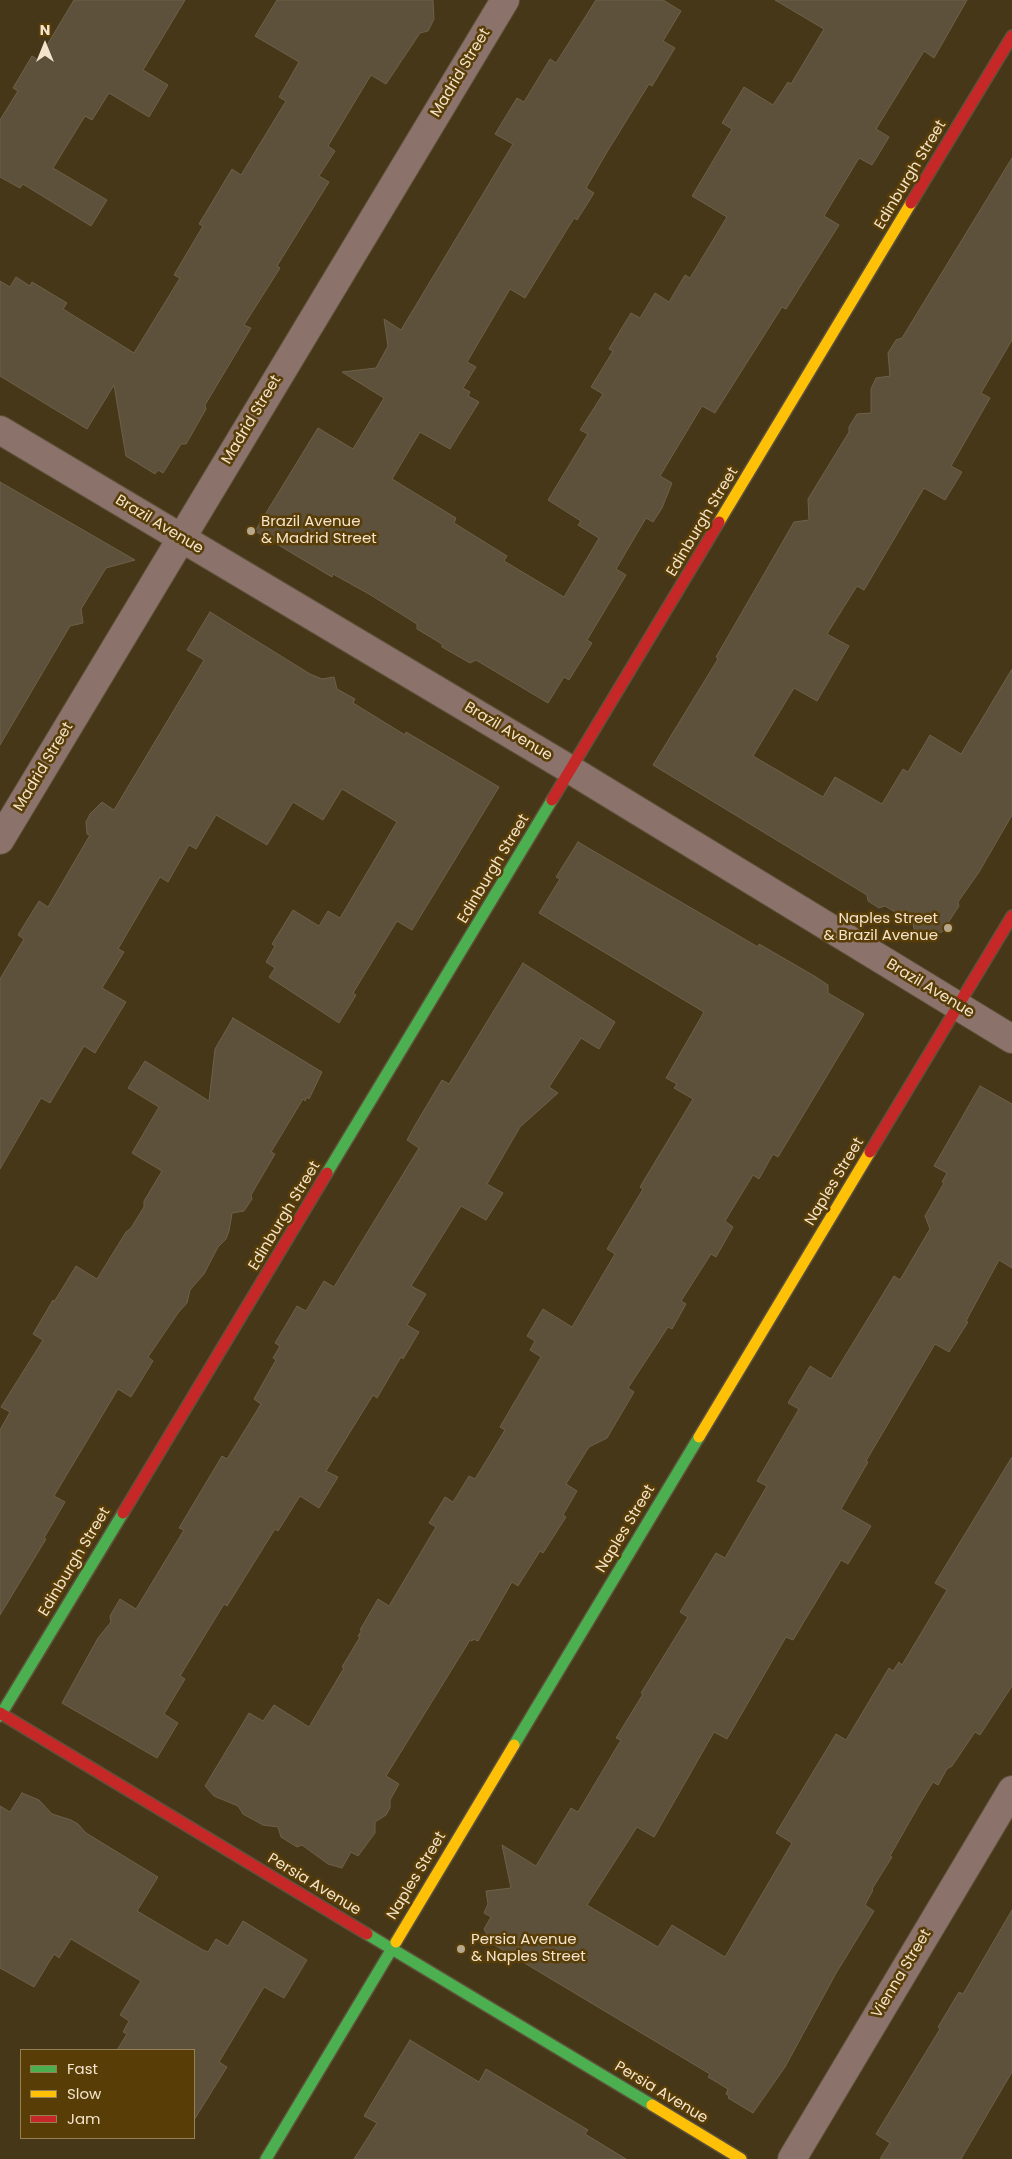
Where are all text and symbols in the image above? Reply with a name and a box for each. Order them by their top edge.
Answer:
north arrow [20,20,70,70]
text: N [40,20,50,40]
street label: Madrid Street [427,25,495,121]
street label: Edinburgh Street [871,117,951,233]
street label: Madrid Street [218,372,286,468]
street label: Edinburgh Street [663,464,743,580]
street label: Brazil Avenue [112,492,206,558]
place label: Brazil Avenue & Madrid Street [261,513,377,548]
marker: Brazil Avenue & Madrid Street [245,525,257,537]
street label: Brazil Avenue [461,699,555,765]
street label: Madrid Street [10,719,78,815]
street label: Edinburgh Street [454,811,534,927]
place label: Naples Street & Brazil Avenue [823,910,938,945]
marker: Naples Street & Brazil Avenue [942,922,954,934]
street label: Brazil Avenue [883,956,977,1022]
street label: Naples Street [802,1135,868,1229]
street label: Edinburgh Street [245,1158,325,1274]
street label: Naples Street [593,1482,659,1576]
street label: Edinburgh Street [35,1504,115,1620]
street label: Naples Street [384,1829,450,1923]
street label: Persia Avenue [264,1850,364,1920]
street label: Vienna Street [868,1926,936,2022]
place label: Persia Avenue & Naples Street [471,1931,586,1966]
marker: Persia Avenue & Naples Street [455,1943,467,1955]
legend [20,2049,195,2139]
text: Fast [67,2058,98,2079]
street label: Persia Avenue [611,2058,711,2128]
text: Slow [67,2083,101,2104]
text: Jam [67,2108,101,2129]

